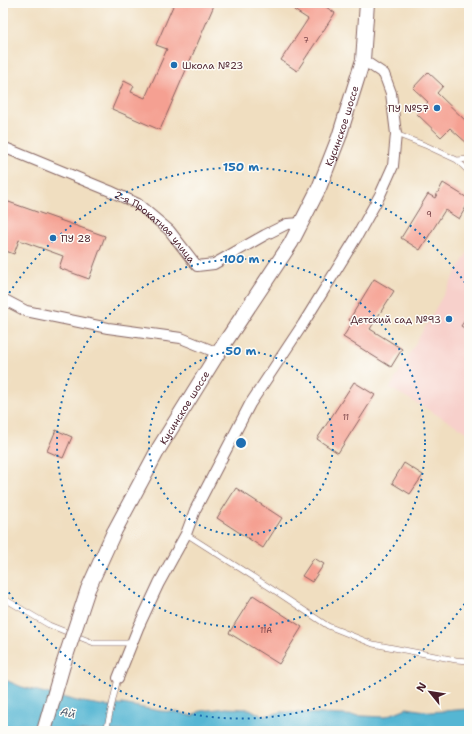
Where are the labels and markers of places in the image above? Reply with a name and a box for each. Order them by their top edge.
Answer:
place label: Школа №23 [182,59,243,72]
marker: Школа №23 [169,60,179,70]
place label: ПУ №57 [388,102,429,115]
marker: ПУ №57 [432,103,442,113]
place label: ПУ 28 [61,232,91,245]
marker: ПУ 28 [48,233,58,243]
place label: Детский сад №93 [350,313,441,326]
marker: Детский сад №93 [444,314,454,324]
centre of rings [234,436,248,450]

